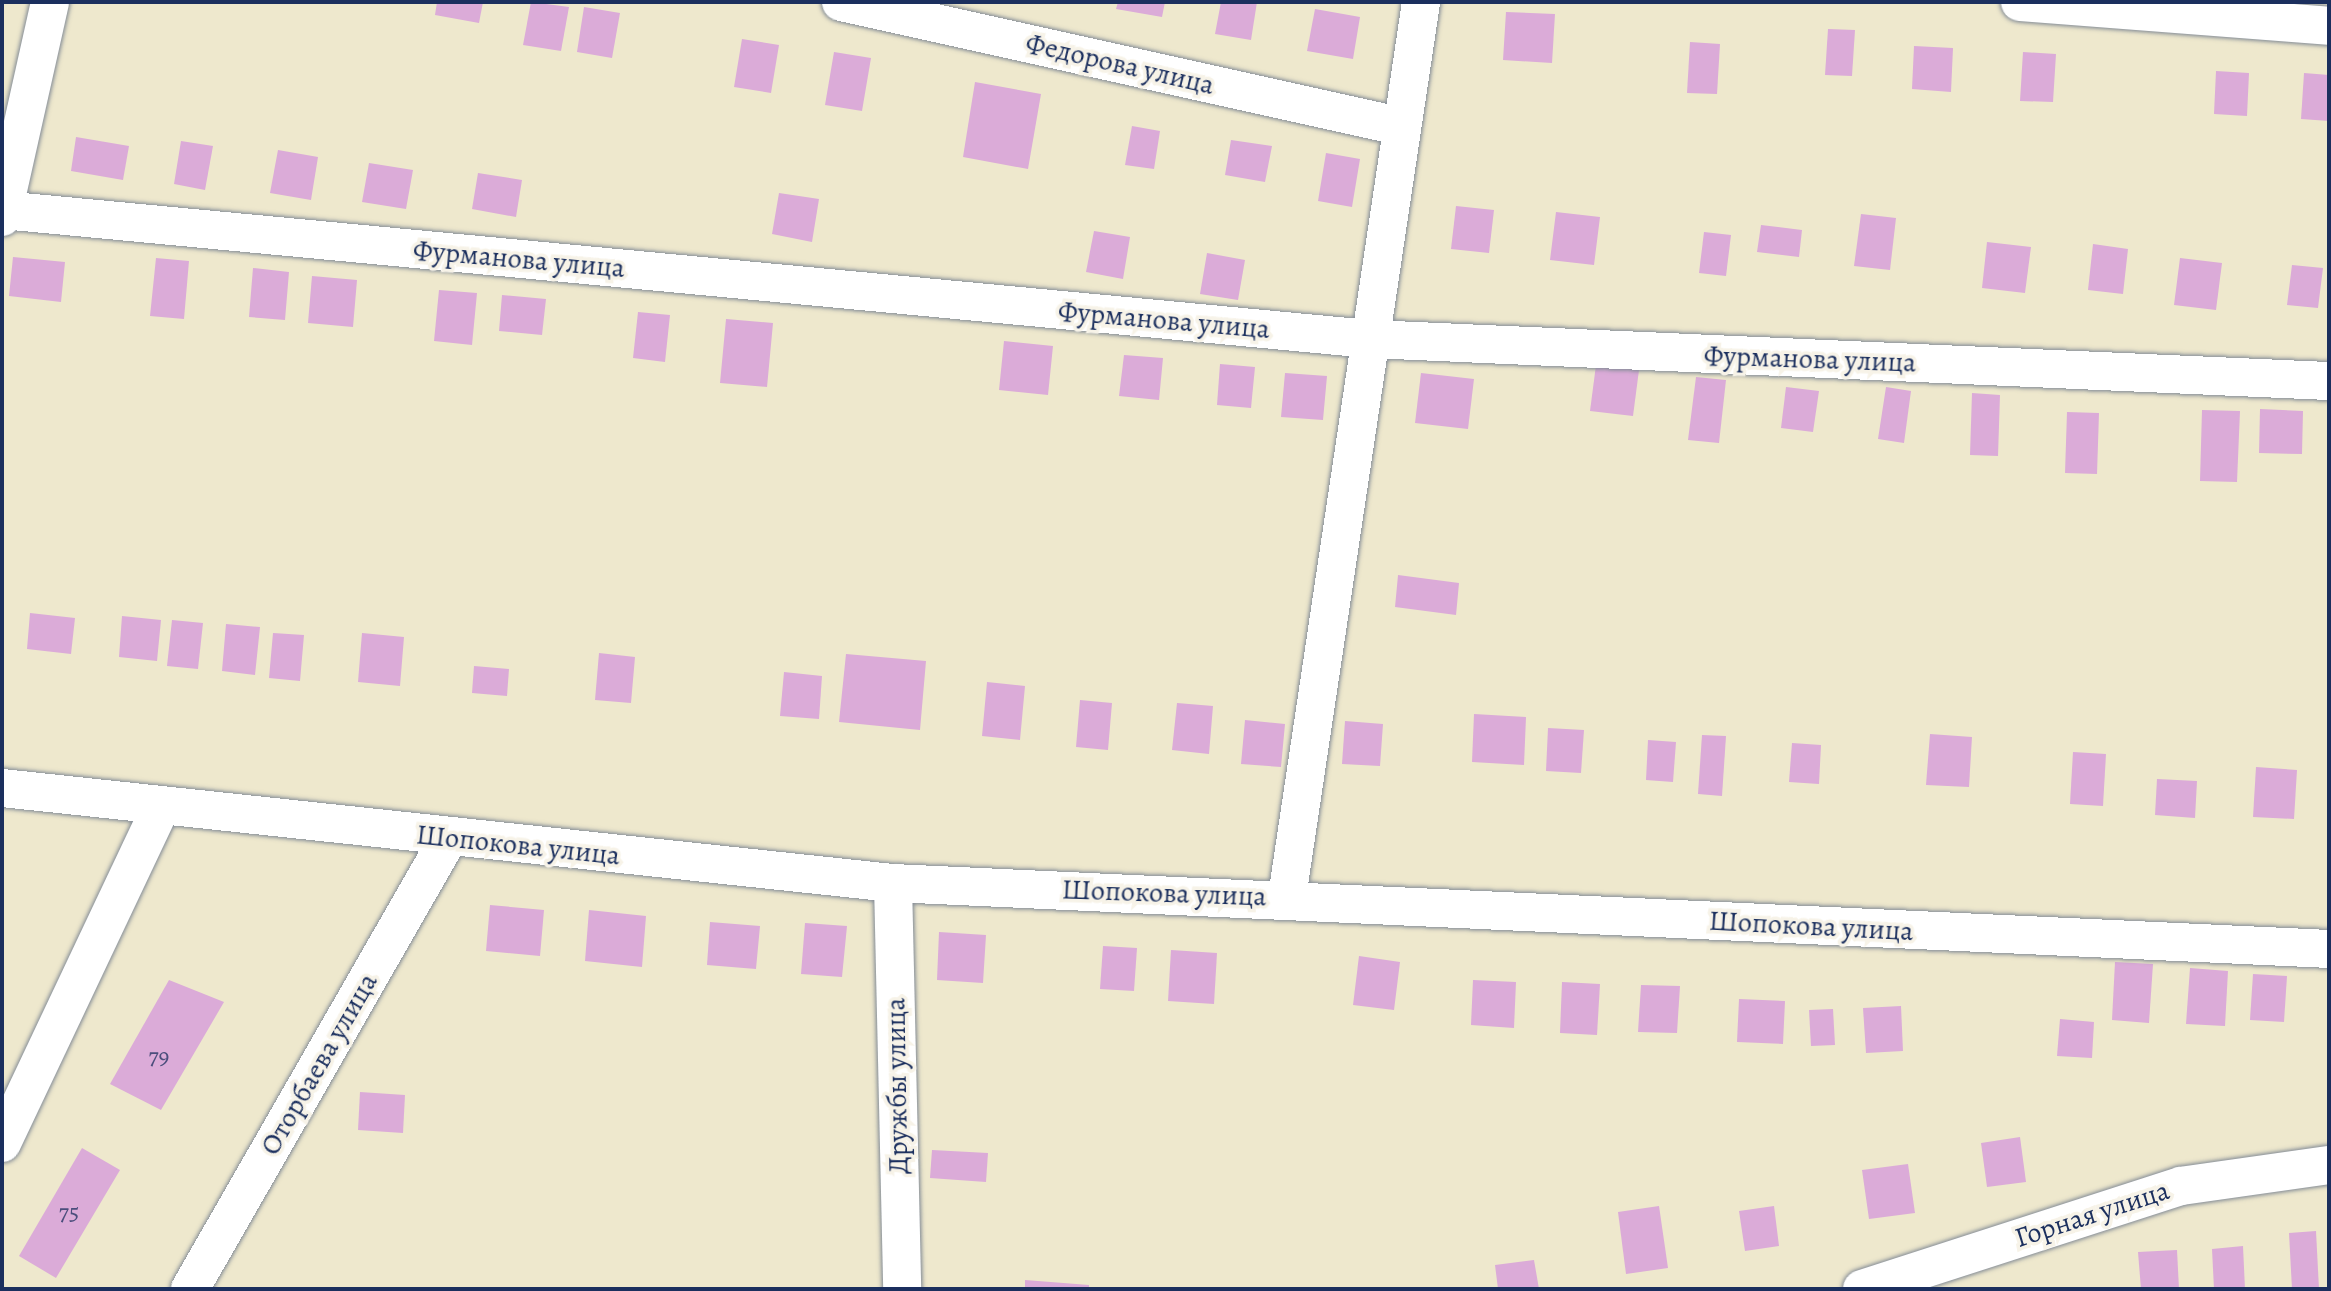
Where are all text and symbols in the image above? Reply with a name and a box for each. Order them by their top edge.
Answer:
street label: Федорова улица [1022,26,1218,102]
street label: Фурманова улица [412,233,626,285]
street label: Фурманова улица [1057,294,1271,346]
street label: Фурманова улица [1703,339,1917,379]
street label: Шопокова улица [414,818,622,872]
street label: Шопокова улица [1061,873,1267,913]
street label: Шопокова улица [1708,904,1914,948]
street label: Оторбаева улица [253,967,385,1161]
street label: Дружбы улица [879,998,915,1174]
house number: 79 [149,1043,169,1071]
street label: Горная улица [2010,1173,2174,1255]
house number: 75 [59,1199,79,1227]

